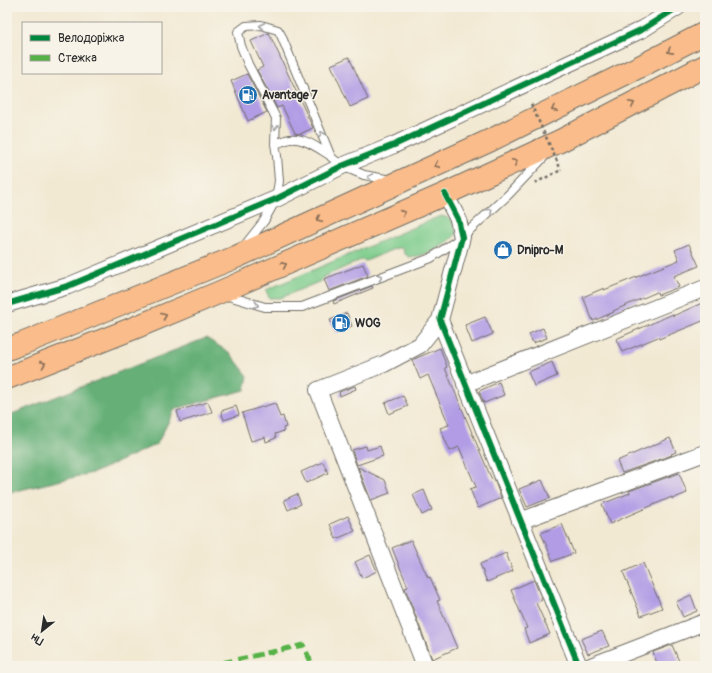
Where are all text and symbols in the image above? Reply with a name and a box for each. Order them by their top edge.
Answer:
legend [22,22,162,74]
one-way arrow [259,22,265,31]
text: Велодоріжка [58,31,125,46]
one-way arrow [667,46,675,54]
text: Стежка [58,51,97,66]
fuel station icon: Avantage 7 [237,84,259,106]
place label: Avantage 7 [262,88,318,103]
one-way arrow [627,102,635,109]
one-way arrow [551,104,558,112]
one-way arrow [271,124,280,130]
one-way arrow [319,131,327,139]
one-way arrow [511,159,518,167]
one-way arrow [433,160,441,168]
one-way arrow [367,173,373,181]
one-way arrow [485,208,493,216]
one-way arrow [398,210,406,218]
one-way arrow [315,214,323,222]
shop icon: Dnipro-M [492,239,514,261]
place label: Dnipro-M [517,243,564,258]
one-way arrow [279,262,287,270]
one-way arrow [376,274,383,282]
one-way arrow [252,300,259,309]
one-way arrow [161,312,168,320]
fuel station icon: WOG [330,312,352,334]
place label: WOG [355,316,381,331]
one-way arrow [39,361,47,369]
north arrow [22,611,62,651]
text: Пн [28,630,46,648]

